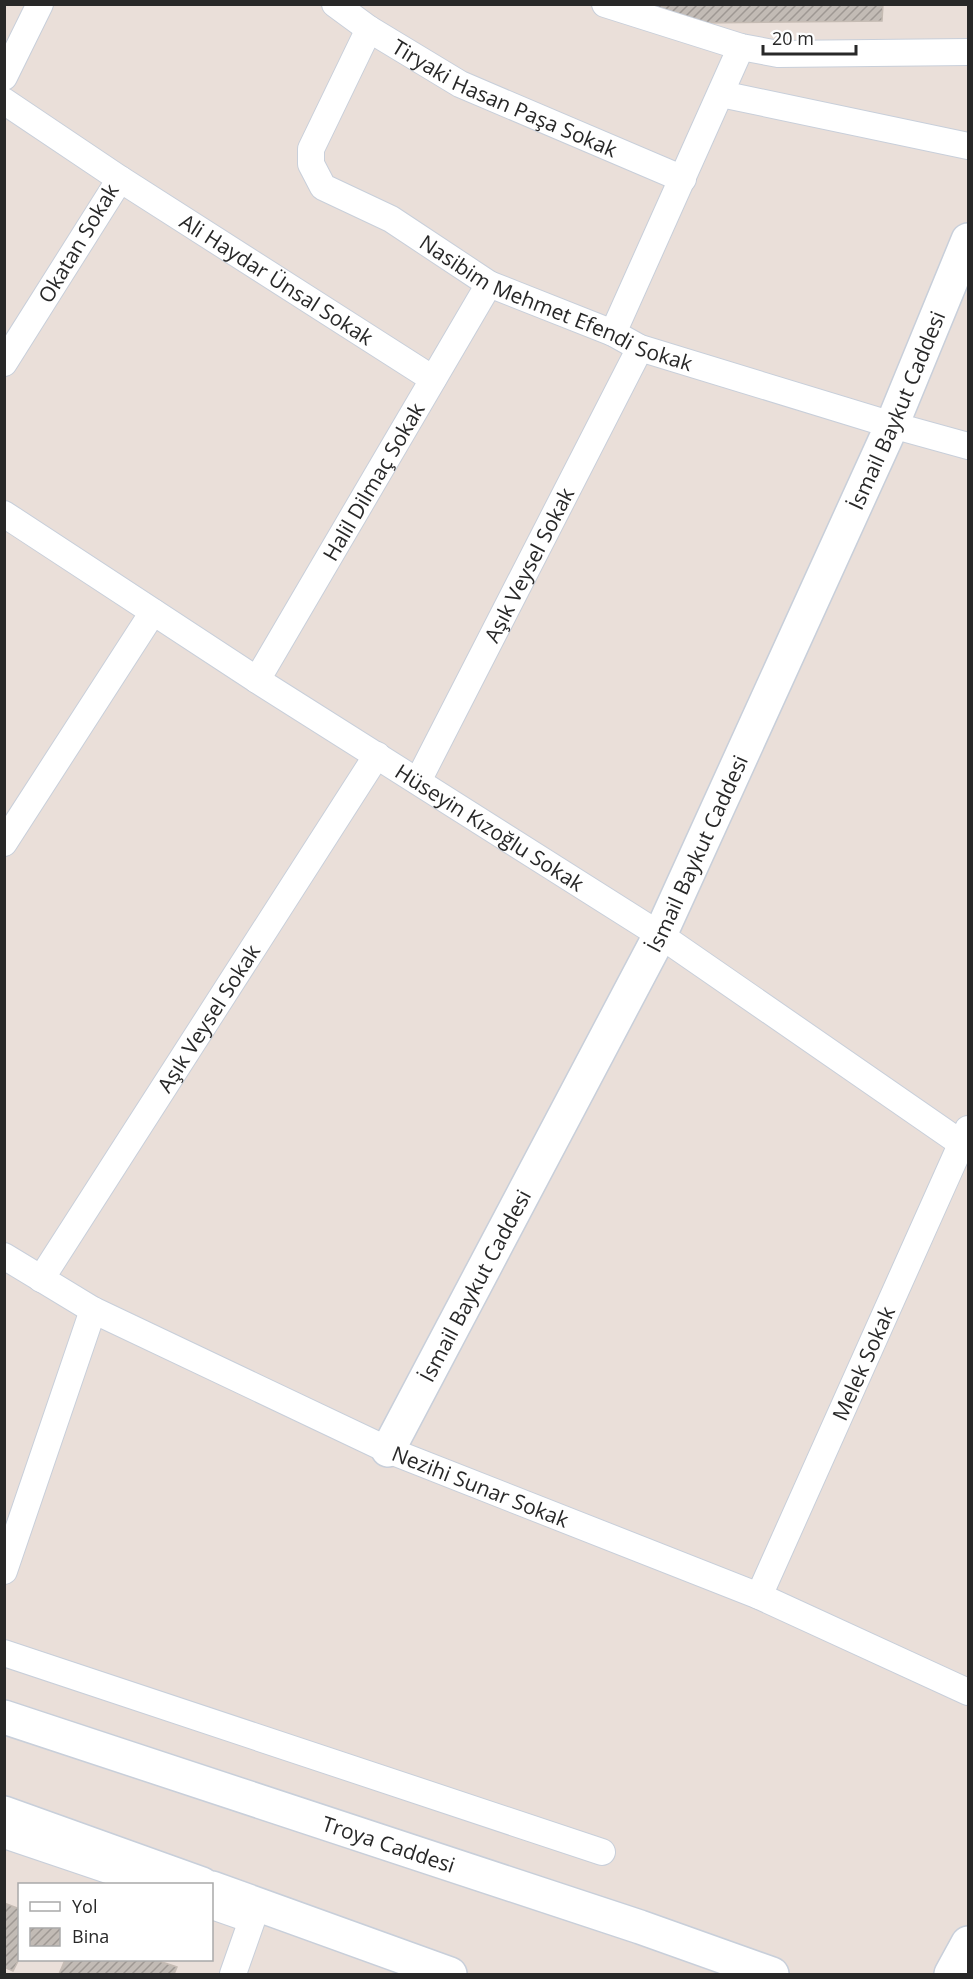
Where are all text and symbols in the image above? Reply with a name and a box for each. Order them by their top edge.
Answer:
scale bar [763,18,856,56]
text: 20 m [772,26,814,50]
street label: Tiryaki Hasan Paşa Sokak [387,32,621,163]
street label: Okatan Sokak [31,178,125,308]
street label: Ali Haydar Ünsal Sokak [175,207,379,351]
street label: Nasibim Mehmet Efendi Sokak [414,228,696,377]
street label: İsmail Baykut Caddesi [841,307,951,514]
street label: Halil Dilmaç Sokak [316,397,431,566]
street label: Aşık Veysel Sokak [478,483,580,647]
street label: İsmail Baykut Caddesi [640,750,754,957]
street label: Hüseyin Kızoğlu Sokak [390,757,589,897]
street label: Aşık Veysel Sokak [151,939,266,1097]
street label: İsmail Baykut Caddesi [413,1185,537,1386]
street label: Melek Sokak [825,1302,901,1425]
street label: Nezihi Sunar Sokak [388,1439,573,1534]
street label: Troya Caddesi [319,1809,459,1879]
legend [18,1883,213,1961]
text: Yol [72,1894,97,1918]
text: Bina [72,1924,109,1948]

